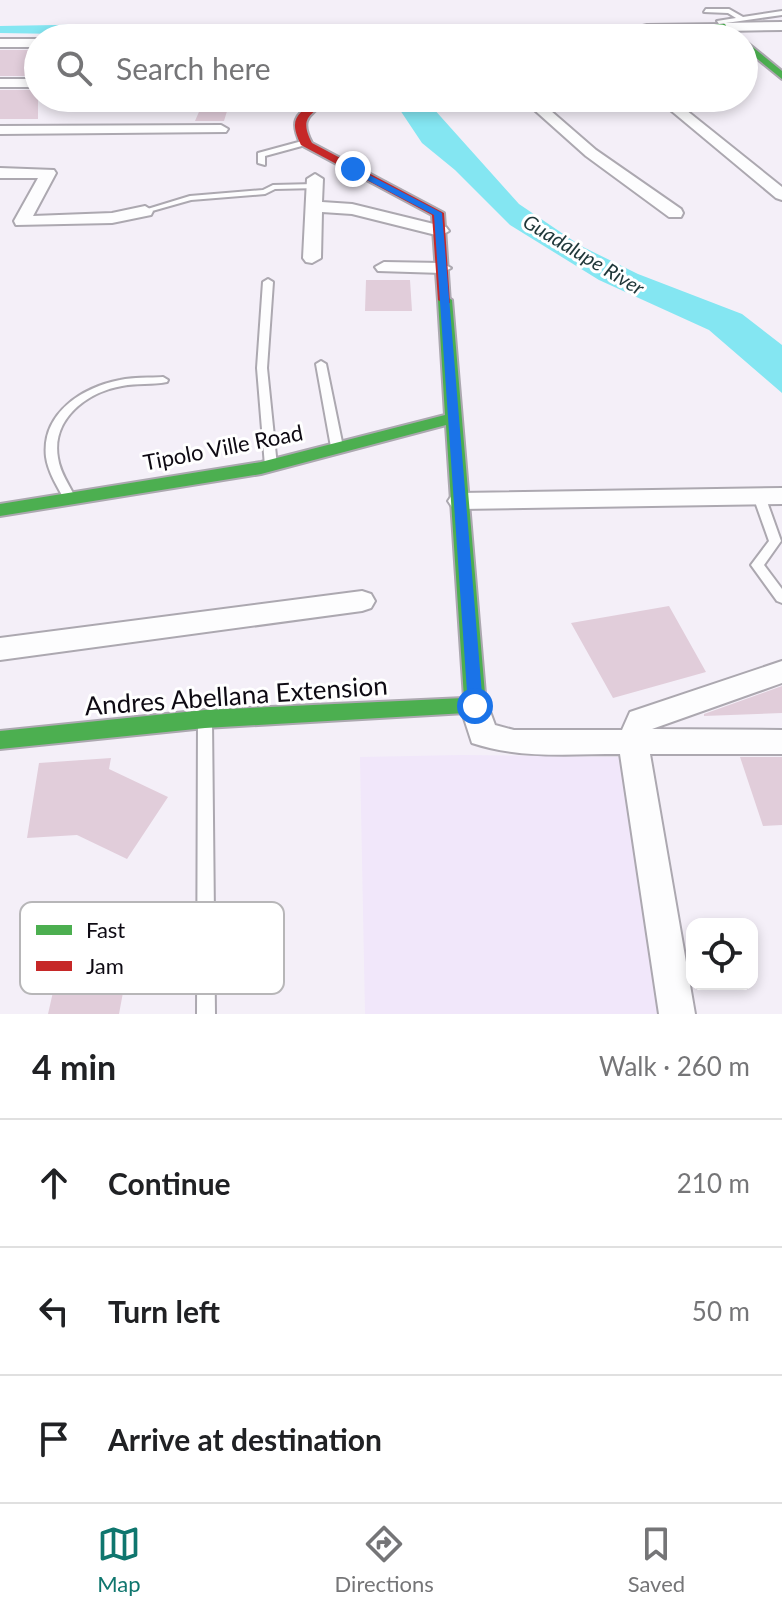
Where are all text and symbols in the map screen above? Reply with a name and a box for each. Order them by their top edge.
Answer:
search box [24,24,758,112]
icon: search [52,46,96,90]
text: Search here [116,50,271,86]
route end [335,151,371,187]
water label: Guadalupe River [519,208,650,300]
street label: Tipolo Ville Road [141,418,305,476]
street label: Andres Abellana Extension [83,668,389,722]
route start [457,688,493,724]
legend [20,902,284,994]
text: Fast [86,916,125,943]
map controls [686,918,758,990]
button: locate [686,918,758,990]
text: Jam [86,952,124,979]
text: 4 min [32,1046,116,1087]
text: Walk · 260 m [599,1050,750,1082]
icon: ahead [32,1161,76,1205]
text: Continue [108,1165,231,1201]
text: 210 m [677,1167,750,1199]
icon: left [32,1289,76,1333]
text: Turn left [108,1293,220,1329]
text: 50 m [692,1295,750,1327]
icon: arrive [32,1417,76,1461]
text: Arrive at destination [108,1421,382,1457]
tab: Map [97,1522,141,1597]
tab: Directions [335,1522,434,1597]
tab: Saved [628,1522,685,1597]

